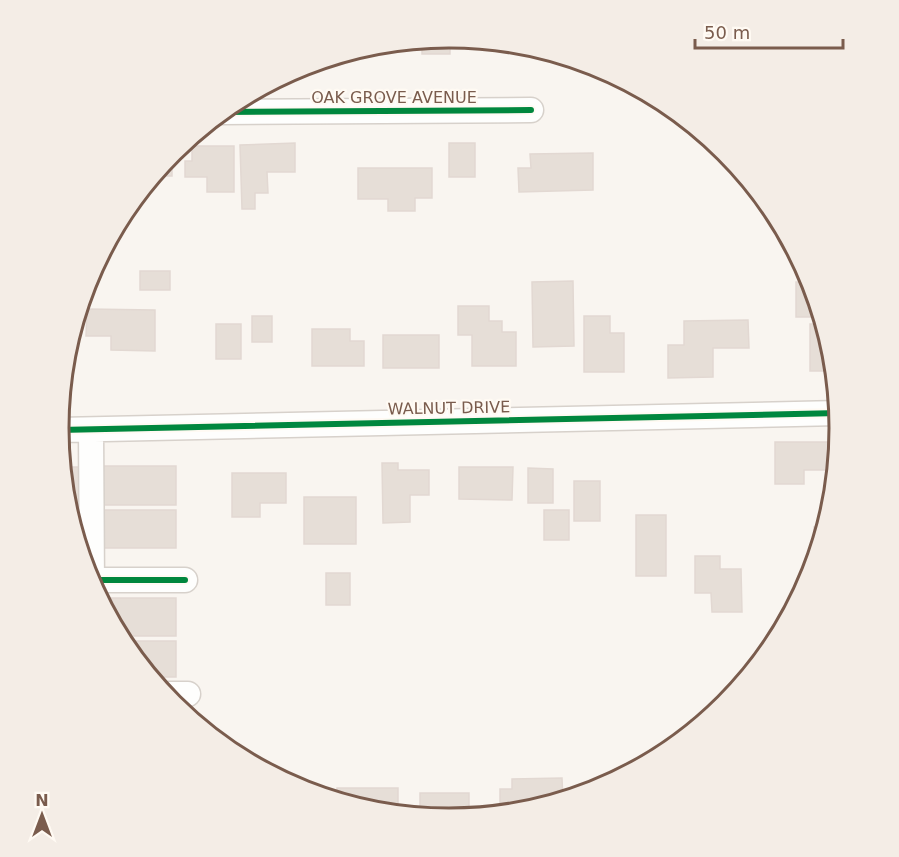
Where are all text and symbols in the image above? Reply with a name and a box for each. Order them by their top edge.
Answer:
scale bar [695,12,844,50]
text: 50 m [704,22,750,43]
street label: OAK GROVE AVENUE [311,88,477,107]
street label: WALNUT DRIVE [388,397,510,419]
north arrow [12,785,72,845]
text: N [35,791,49,810]

